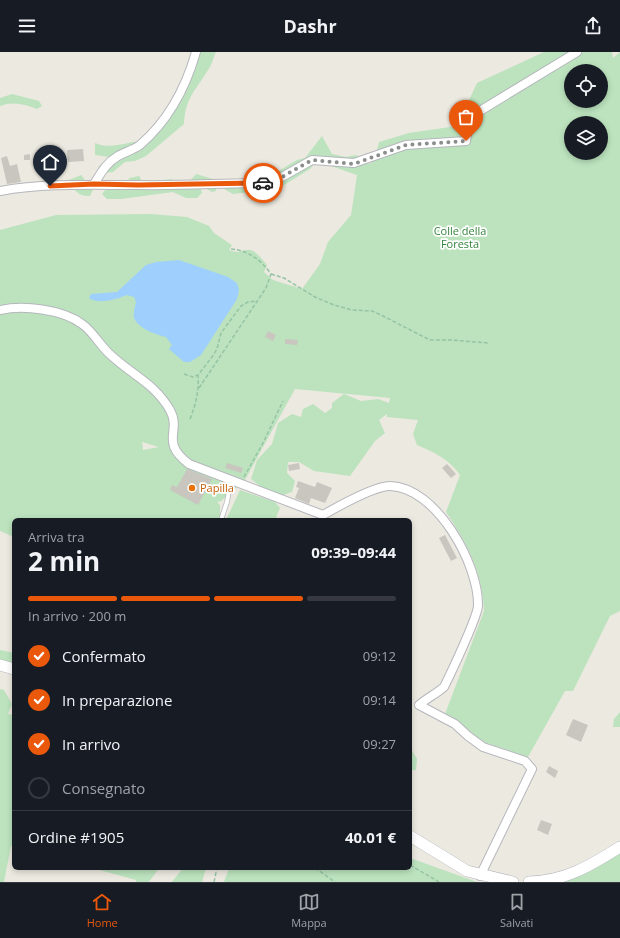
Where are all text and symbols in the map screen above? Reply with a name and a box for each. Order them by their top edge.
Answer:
text: Dashr [283,14,337,38]
icon: menu [16,15,38,37]
icon: share [582,15,604,37]
map controls [564,64,608,160]
button: locate [564,64,608,108]
pin [449,100,483,141]
icon: bag [455,106,477,128]
button: layers [564,116,608,160]
pin [33,145,67,186]
icon: home [39,151,61,173]
courier [243,163,283,203]
icon: car [252,172,274,194]
park label: Colle della Foresta [434,223,486,251]
place label: Papilla [200,480,234,495]
marker: Papilla [187,483,197,493]
text: Arriva tra [28,528,84,546]
text: 09:39–09:44 [311,542,396,562]
text: 2 min [28,543,100,579]
text: In arrivo · 200 m [28,607,126,625]
icon: check [28,645,50,667]
text: Confermato [62,646,146,666]
text: 09:12 [363,647,396,665]
icon: check [28,689,50,711]
text: In preparazione [62,690,172,710]
text: 09:14 [363,691,396,709]
icon: check [28,733,50,755]
text: In arrivo [62,734,120,754]
text: 09:27 [363,735,396,753]
text: Consegnato [62,778,145,798]
text: Ordine #1905 [28,827,124,847]
text: 40.01 € [345,827,396,847]
tab: Home [87,891,118,930]
tab: Mappa [291,891,327,930]
tab: Salvati [500,891,533,930]

